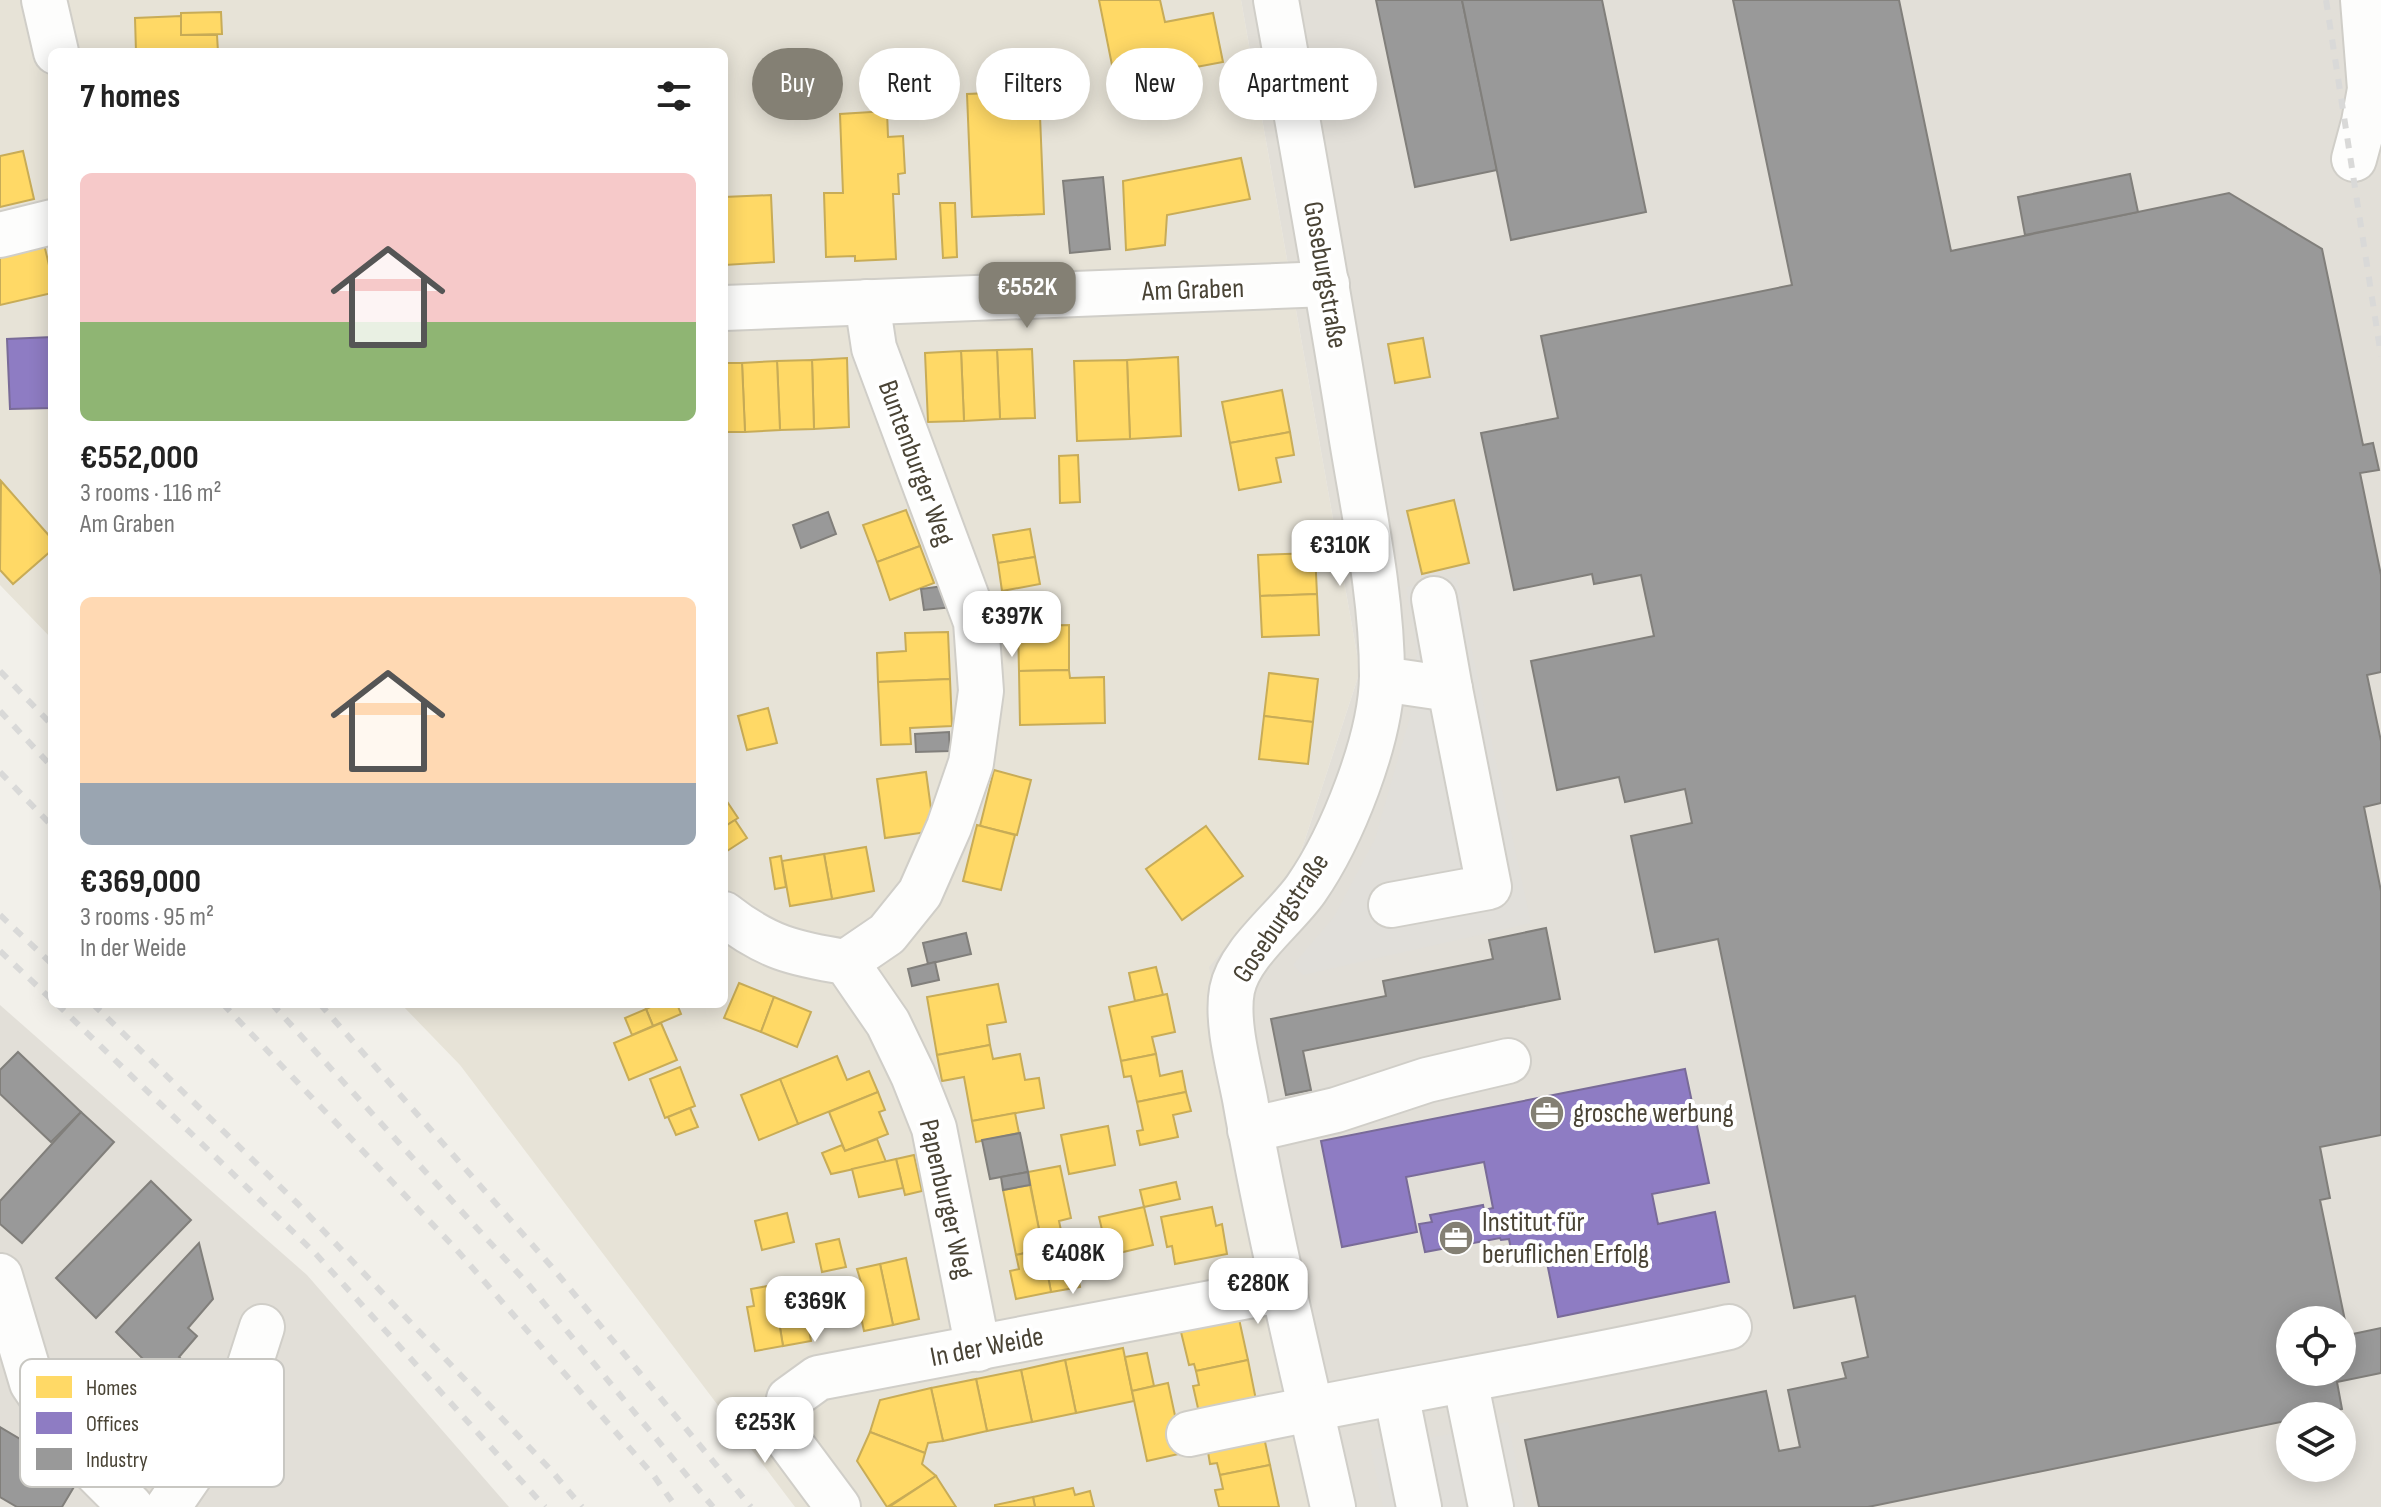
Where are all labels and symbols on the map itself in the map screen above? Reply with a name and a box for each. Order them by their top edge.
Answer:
street label: Goseburgstraße [1296,199,1354,351]
pin: €552K [971,262,1083,330]
street label: Am Graben [1140,272,1245,308]
street label: Buntenburger Weg [871,376,961,550]
pin: €310K [1284,520,1396,588]
pin: €397K [956,591,1068,659]
street label: Goseburgstraße [1226,847,1336,989]
office icon: grosche werbung [1528,1094,1566,1132]
place label: grosche werbung [1573,1097,1734,1130]
street label: Papenburger Weg [912,1116,980,1282]
place label: Institut für beruflichen Erfolg [1482,1206,1649,1271]
office icon: Institut für beruflichen Erfolg [1437,1219,1475,1257]
pin: €408K [1017,1228,1129,1296]
pin: €280K [1202,1258,1314,1326]
pin: €369K [759,1276,871,1344]
street label: In der Weide [928,1320,1046,1374]
legend [20,1359,284,1487]
text: Homes [86,1375,137,1402]
pin: €253K [709,1397,821,1465]
text: Offices [86,1411,139,1438]
text: Industry [86,1447,148,1474]

